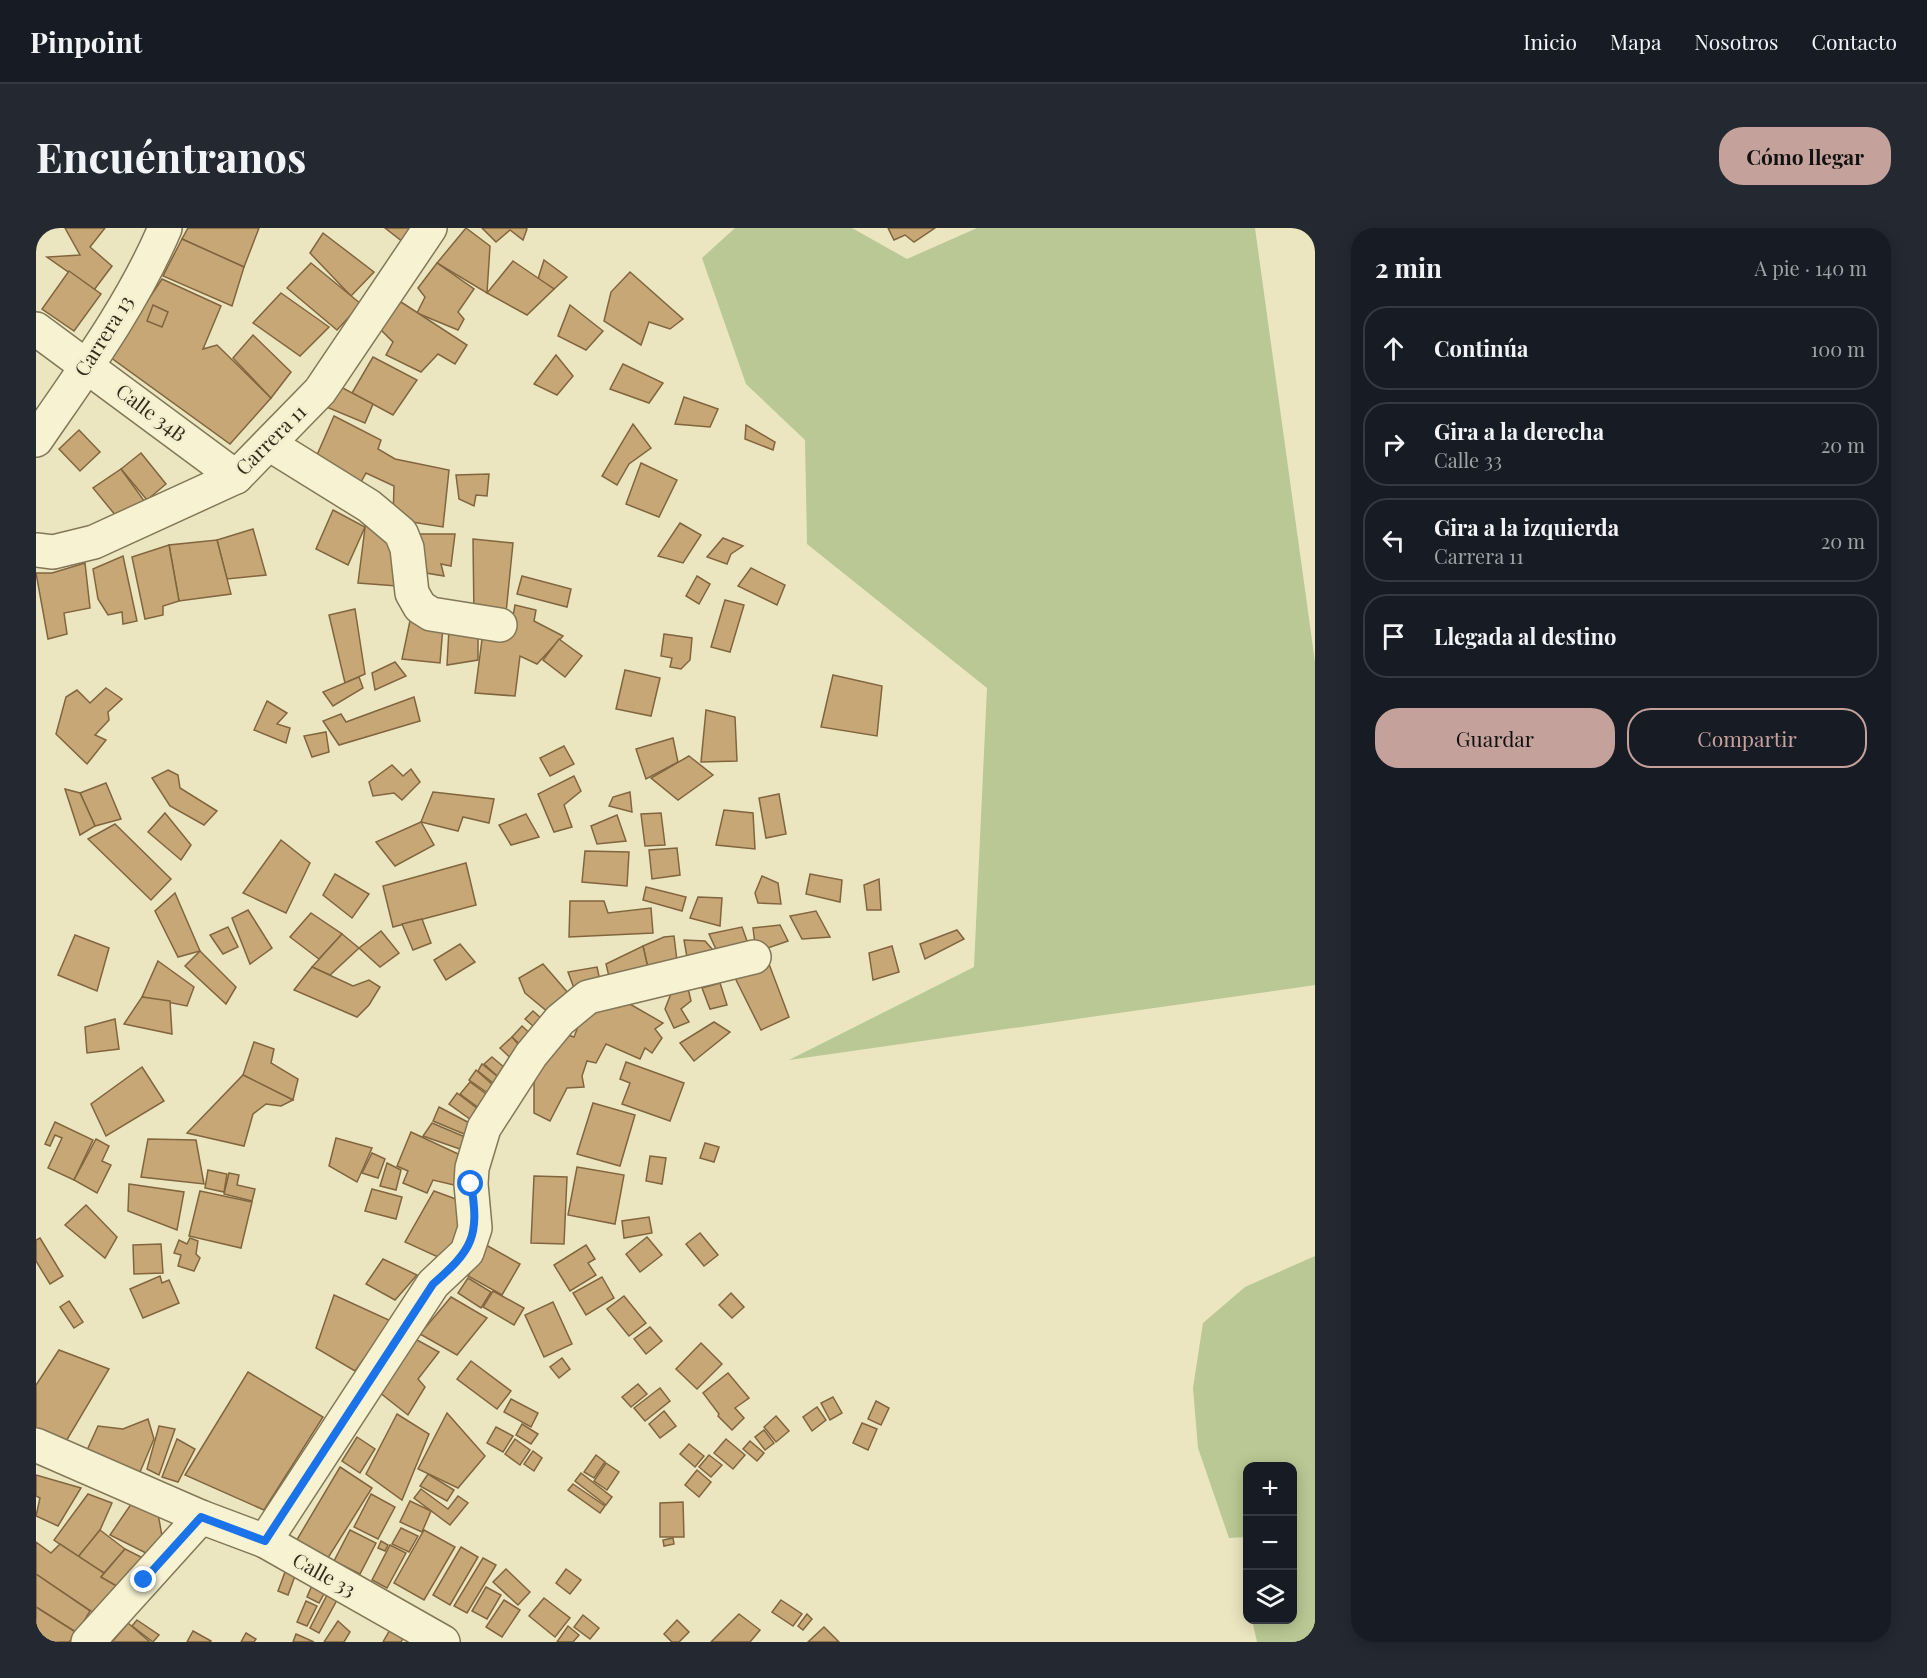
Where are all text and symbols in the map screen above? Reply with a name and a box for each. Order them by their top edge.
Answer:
text: Pinpoint [30,23,142,60]
text: Inicio [1523,27,1577,55]
text: Mapa [1610,27,1661,55]
text: Nosotros [1694,27,1778,55]
text: Contacto [1811,27,1897,55]
button: Cómo llegar [1719,127,1891,185]
text: Encuéntranos [36,128,306,184]
text: 2 min [1375,250,1442,285]
text: A pie · 140 m [1755,254,1867,281]
street label: Carrera 13 [67,289,138,381]
icon: ahead [1377,332,1410,365]
text: Continúa [1434,333,1528,363]
text: 100 m [1811,335,1865,362]
street label: Calle 34B [111,377,193,447]
street label: Carrera 11 [229,398,311,480]
text: Gira a la derecha [1434,416,1604,446]
icon: right [1377,428,1410,461]
text: 20 m [1821,431,1865,458]
text: Calle 33 [1434,446,1502,473]
text: Gira a la izquierda [1434,512,1619,542]
icon: left [1377,524,1410,557]
text: 20 m [1821,527,1865,554]
text: Carrera 11 [1434,542,1524,569]
icon: arrive [1377,620,1410,653]
text: Llegada al destino [1434,621,1616,651]
button: Guardar [1375,708,1615,768]
button: Compartir [1627,708,1867,768]
route start [457,1170,483,1196]
map controls [1243,1462,1297,1624]
button: + [1243,1462,1297,1516]
button: − [1243,1516,1297,1570]
street label: Calle 33 [288,1545,361,1602]
route end [130,1566,156,1592]
button: layers [1243,1570,1297,1624]

